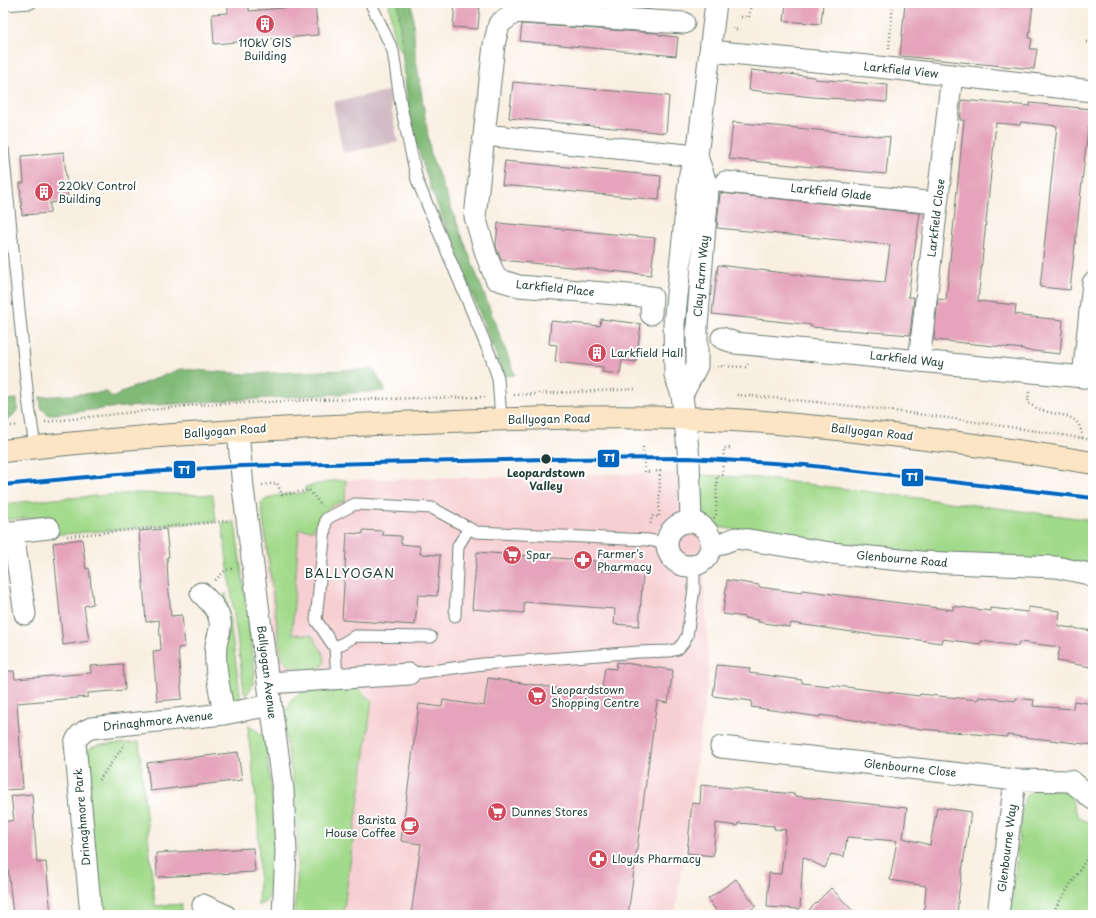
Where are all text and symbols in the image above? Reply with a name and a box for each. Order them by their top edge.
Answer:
building icon: 110kV GIS Building [254,13,276,35]
place label: 110kV GIS Building [238,34,292,64]
street label: Larkfield View [863,57,940,82]
place label: 220kV Control Building [58,177,136,207]
street label: Larkfield Close [922,177,949,258]
street label: Larkfield Glade [790,179,872,204]
building icon: 220kV Control Building [33,181,55,203]
street label: Clay Farm Way [688,234,713,318]
street label: Larkfield Place [515,275,595,300]
building icon: Larkfield Hall [586,342,608,364]
place label: Larkfield Hall [611,344,683,361]
street label: Larkfield Way [869,346,945,371]
street label: Ballyogan Road [507,409,591,428]
street label: Ballyogan Road [183,419,267,442]
street label: Ballyogan Road [830,419,914,444]
line badge: T1 [597,449,620,468]
text: T1 [603,449,615,466]
marker: Leopardstown Valley [539,452,553,466]
line badge: T1 [173,460,196,479]
text: T1 [178,461,190,478]
place label: Leopardstown Valley [507,464,585,494]
line badge: T1 [901,468,924,487]
text: T1 [906,468,918,485]
supermarket icon: Spar [501,544,523,566]
place label: Farmer's Pharmacy [597,545,652,575]
place label: Spar [526,546,551,563]
street label: Glenbourne Road [856,546,949,571]
pharmacy icon: Farmer's Pharmacy [572,549,594,571]
district label: BALLYOGAN [305,563,395,582]
street label: Ballyogan Avenue [253,624,282,720]
place label: Leopardstown Shopping Centre [551,681,639,711]
supermarket icon: Leopardstown Shopping Centre [526,685,548,707]
street label: Drinaghmore Avenue [102,706,214,735]
street label: Glenbourne Close [863,754,957,781]
street label: Drinaghmore Park [69,767,94,866]
supermarket icon: Dunnes Stores [486,801,508,823]
place label: Dunnes Stores [511,803,588,820]
street label: Glenbourne Way [993,803,1020,893]
place label: Barista House Coffee [325,811,396,841]
cafe icon: Barista House Coffee [399,815,421,837]
pharmacy icon: Lloyds Pharmacy [587,848,609,870]
place label: Lloyds Pharmacy [612,850,701,867]

